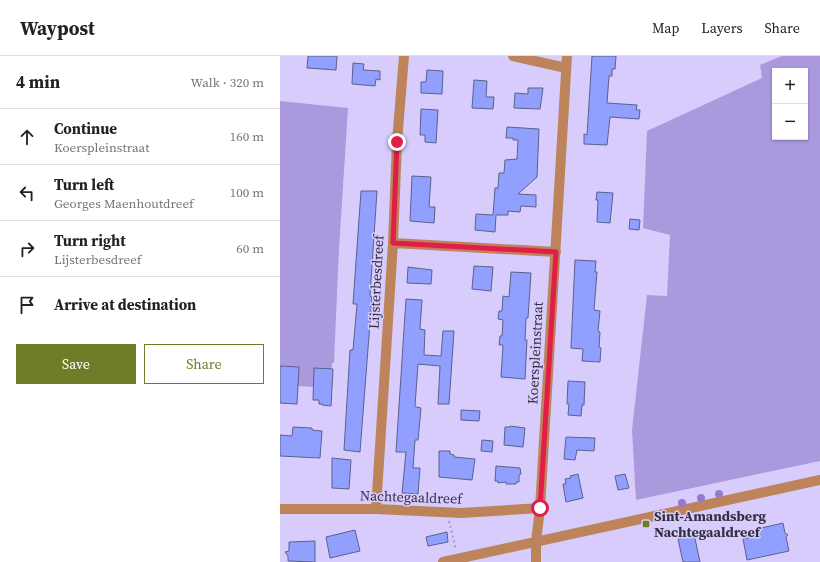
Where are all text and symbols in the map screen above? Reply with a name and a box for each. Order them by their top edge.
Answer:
text: Waypost [20,15,95,41]
text: Map [652,18,679,38]
text: Layers [701,18,743,38]
text: Share [765,18,800,38]
map controls [772,68,808,140]
button: + [772,68,808,104]
text: 4 min [16,70,60,94]
text: Walk · 320 m [191,74,264,91]
button: − [772,104,808,140]
text: Continue [54,118,117,139]
icon: ahead [16,126,38,148]
text: 160 m [230,128,264,145]
route end [388,133,406,151]
text: Koerspleinstraat [54,139,149,156]
text: Turn left [54,174,114,195]
icon: left [16,182,38,204]
text: 100 m [230,184,264,201]
text: Georges Maenhoutdreef [54,195,194,212]
text: Turn right [54,230,126,251]
street label: Lijsterbesdreef [364,233,389,329]
icon: right [16,238,38,260]
text: 60 m [236,240,264,257]
text: Lijsterbesdreef [54,251,141,268]
icon: arrive [16,294,38,316]
text: Arrive at destination [54,294,196,315]
street label: Koerspleinstraat [522,301,548,405]
button: Save [16,344,136,384]
button: Share [144,344,264,384]
street label: Nachtegaaldreef [360,485,463,509]
route start [531,499,549,517]
place label: Sint-Amandsberg Nachtegaaldreef [654,506,766,542]
marker: Sint-Amandsberg Nachtegaaldreef [641,519,651,529]

